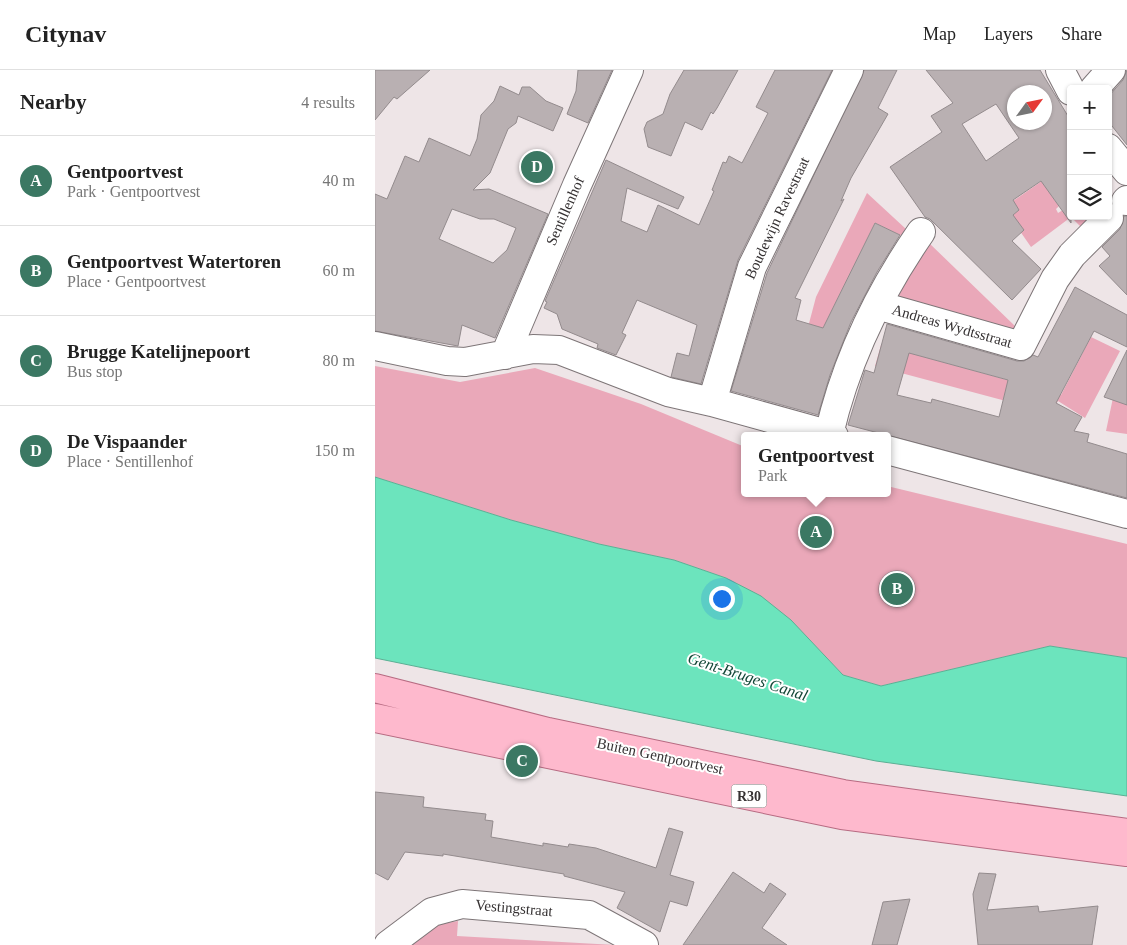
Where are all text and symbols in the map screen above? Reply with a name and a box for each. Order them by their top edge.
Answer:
text: Citynav [25,21,106,47]
text: Map [923,24,956,44]
text: Layers [984,24,1033,44]
text: Share [1061,24,1102,44]
north arrow [1007,85,1052,130]
map controls [1067,85,1112,220]
button: + [1067,85,1112,130]
text: Nearby [20,90,87,114]
text: 4 results [301,94,355,111]
button: − [1067,130,1112,175]
pin: D [521,148,553,186]
street label: Boudewijn Ravestraat [742,154,813,282]
text: Gentpoortvest [67,161,183,182]
text: A [30,172,42,189]
text: 40 m [323,172,355,189]
street label: Sentillenhof [543,174,587,248]
button: layers [1067,175,1112,220]
text: Park · Gentpoortvest [67,183,200,200]
text: Gentpoortvest Watertoren [67,251,281,272]
text: B [31,262,41,279]
text: 60 m [323,262,355,279]
text: Place · Gentpoortvest [67,273,206,290]
street label: Andreas Wydtsstraat [890,301,1015,351]
text: Brugge Katelijnepoort [67,341,250,362]
text: C [30,352,42,369]
text: 80 m [323,352,355,369]
text: Bus stop [67,363,123,380]
text: De Vispaander [67,431,187,452]
popup [741,432,891,497]
text: D [30,442,42,459]
text: 150 m [315,442,355,459]
text: Gentpoortvest [758,445,874,466]
text: Place · Sentillenhof [67,453,193,470]
text: Park [758,467,787,484]
pin: A [800,513,832,551]
pin: B [881,570,913,608]
your location [709,586,735,612]
water label: Gent-Bruges Canal [686,649,810,705]
street label: Buiten Gentpoortvest [595,735,725,777]
pin: C [506,742,538,780]
road number: R30 [731,784,767,808]
street label: Vestingstraat [475,897,554,919]

